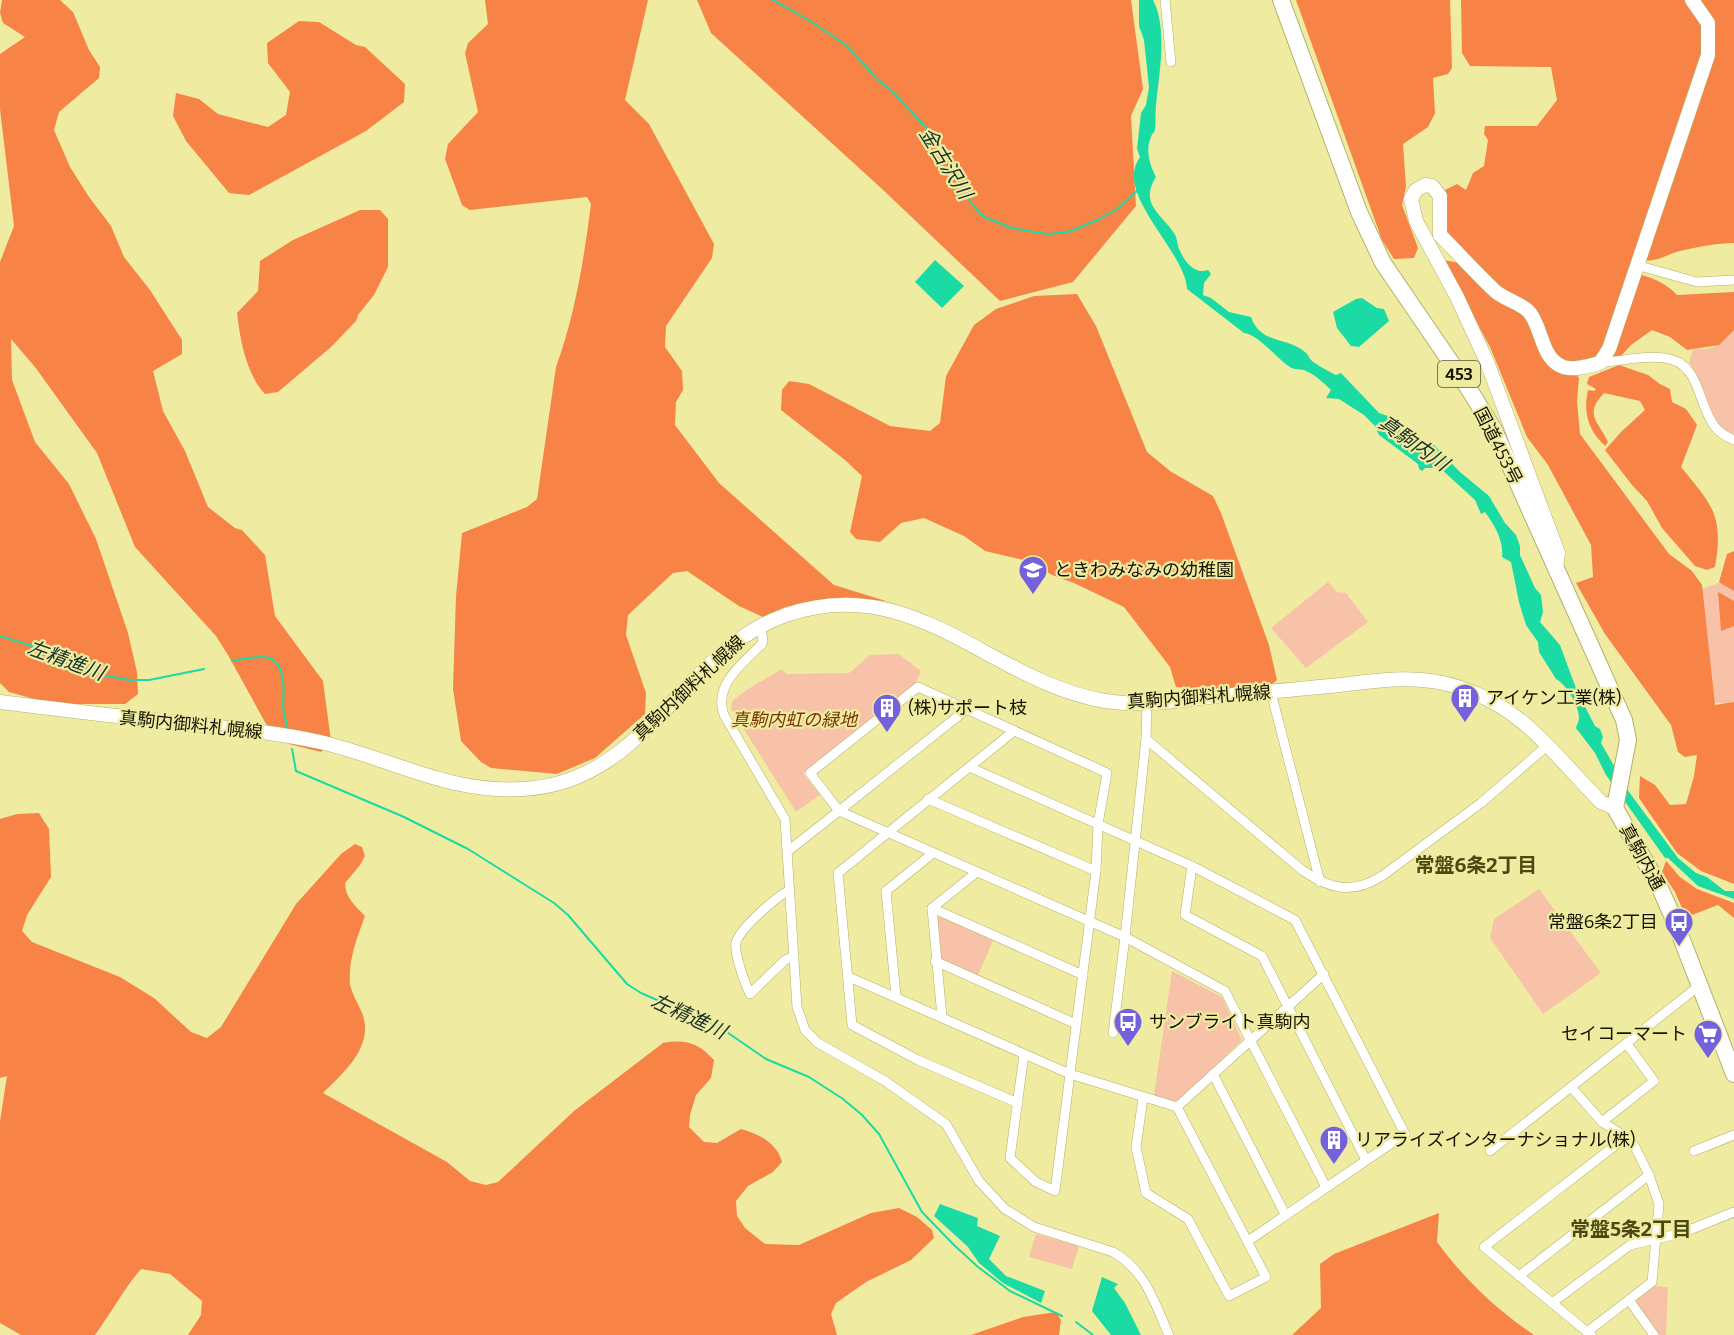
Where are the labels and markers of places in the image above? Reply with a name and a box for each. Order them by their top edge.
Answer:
school or university icon: ときわみなみの幼稚園 [1017,554,1049,596]
place label: ときわみなみの幼稚園 [1054,559,1234,581]
building icon: アイケン工業(株) [1449,682,1481,724]
place label: アイケン工業(株) [1486,687,1622,709]
building icon: (株)サポート枝 [871,692,903,734]
place label: (株)サポート枝 [908,697,1027,719]
bus stop icon: 常盤6条2丁目 [1663,906,1695,948]
place label: 常盤6条2丁目 [1548,911,1658,933]
bus stop icon: サンブライト真駒内 [1112,1006,1144,1048]
place label: サンブライト真駒内 [1149,1011,1310,1033]
supermarket icon: セイコーマート [1692,1018,1724,1060]
place label: セイコーマート [1561,1023,1687,1045]
building icon: リアライズインターナショナル(株) [1318,1124,1350,1166]
place label: リアライズインターナショナル(株) [1355,1129,1636,1151]

